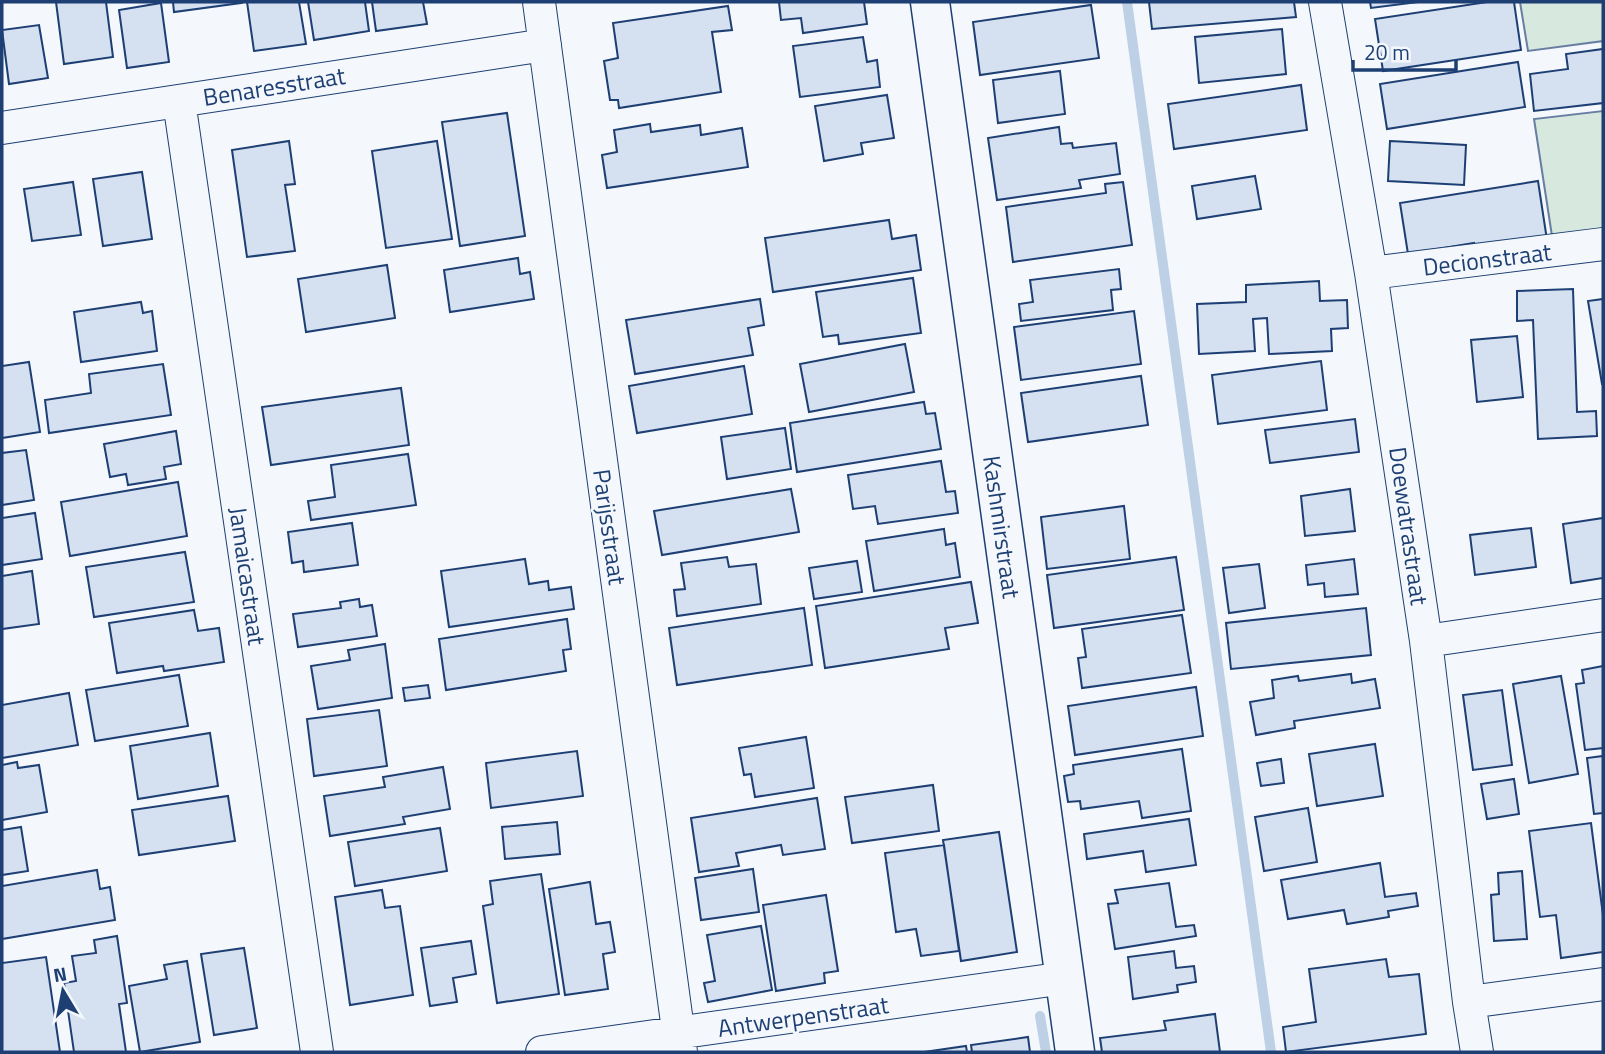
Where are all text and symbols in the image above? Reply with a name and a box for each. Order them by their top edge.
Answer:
scale bar [1353,28,1456,72]
text: 20 m [1364,36,1410,68]
street label: Benaresstraat [200,57,348,115]
street label: Decionstraat [1421,233,1554,285]
street label: Doewatrastraat [1380,445,1438,608]
street label: Kashmirstraat [974,453,1030,601]
street label: Parijsstraat [584,467,636,588]
street label: Jamaicastraat [220,505,276,648]
north arrow [28,956,98,1026]
text: N [51,958,69,989]
street label: Antwerpenstraat [715,986,891,1046]

